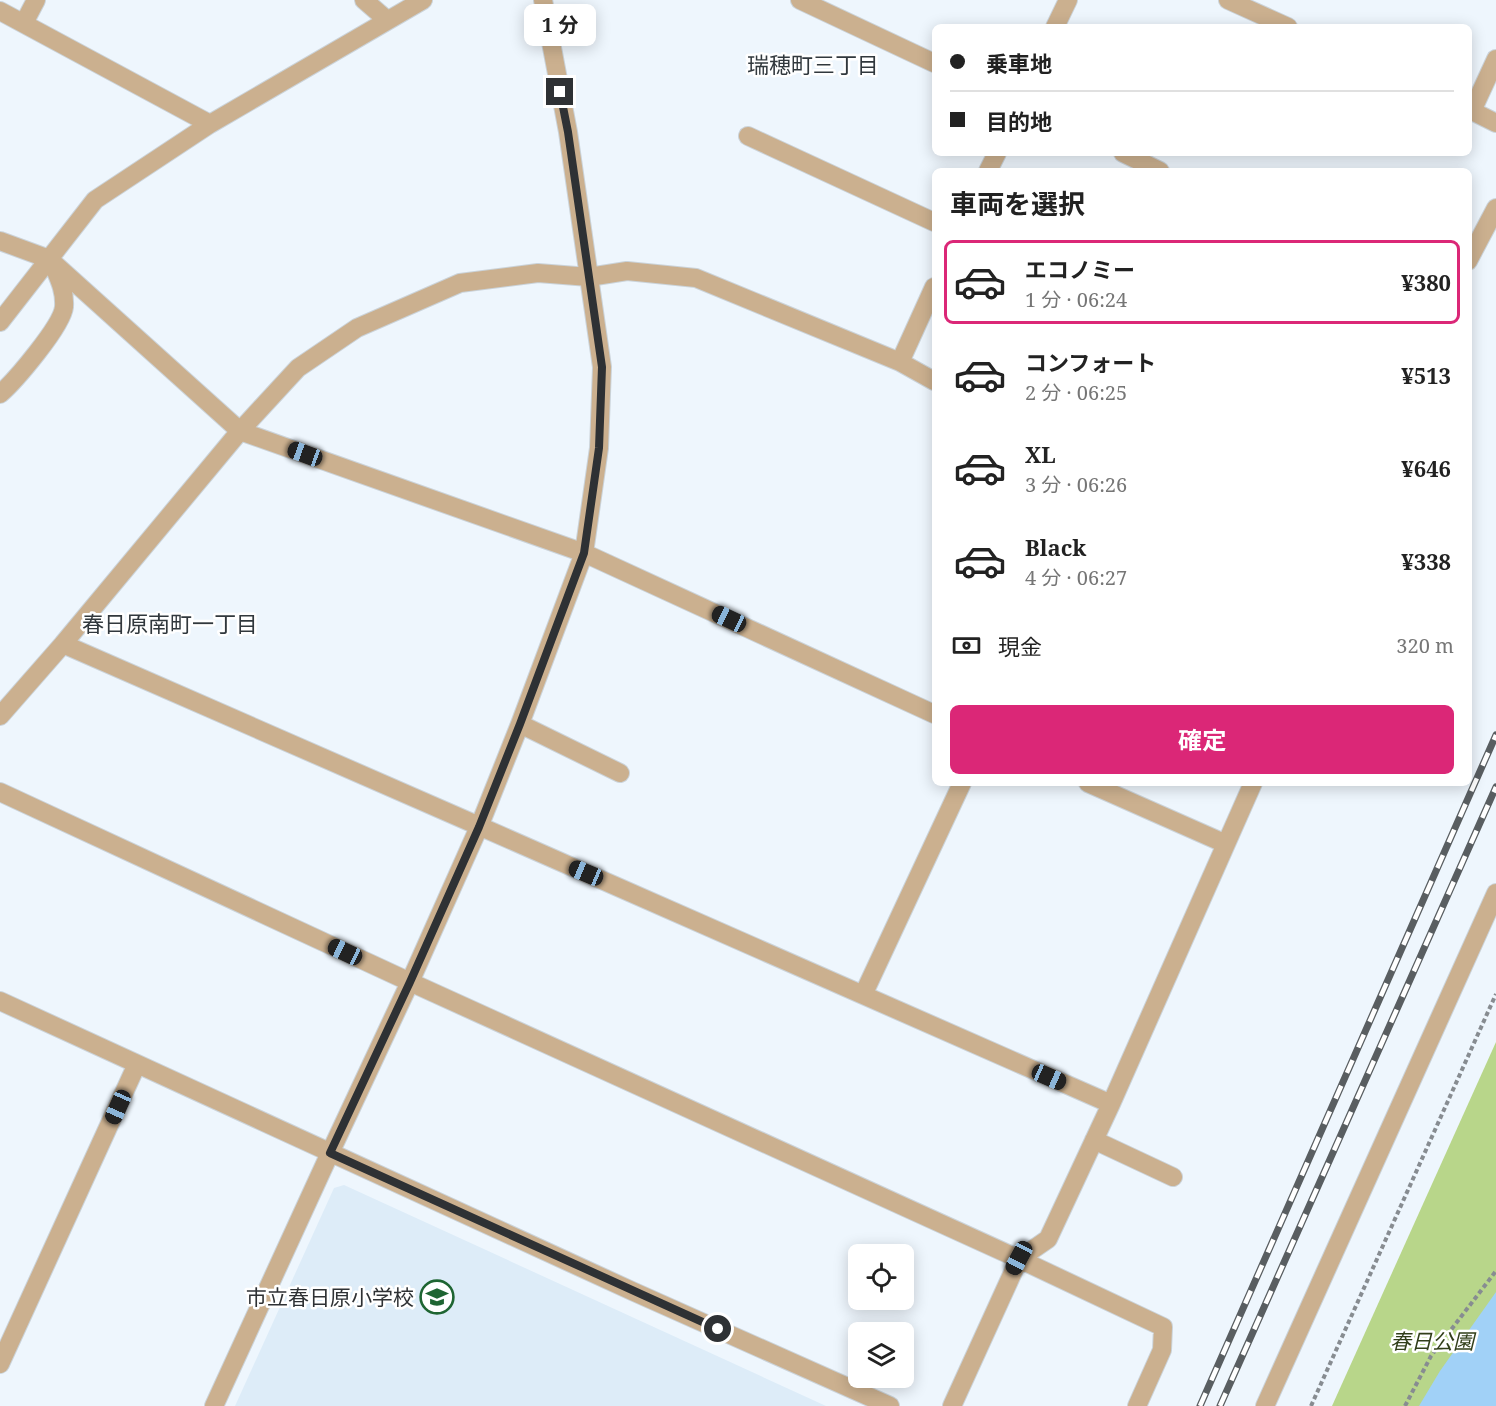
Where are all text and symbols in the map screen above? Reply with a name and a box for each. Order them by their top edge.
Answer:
callout: 1 分 [524,5,596,47]
text: 1 分 [542,11,578,38]
text: 乗車地 [986,48,1052,78]
district label: 瑞穂町三丁目 [747,49,879,79]
route end [546,78,573,105]
text: 目的地 [986,106,1052,136]
text: 車両を選択 [950,185,1085,222]
text: エコノミー [1025,254,1135,284]
icon: car [953,255,1007,309]
text: ¥380 [1401,267,1451,297]
text: 1 分 · 06:24 [1025,286,1127,313]
text: コンフォート [1025,347,1156,377]
icon: car [953,348,1007,402]
text: ¥513 [1401,360,1451,390]
text: 2 分 · 06:25 [1025,379,1127,406]
car [285,439,325,469]
text: XL [1025,439,1056,469]
icon: car [953,441,1007,495]
text: ¥646 [1401,453,1451,483]
text: 3 分 · 06:26 [1025,471,1127,498]
text: Black [1025,532,1086,562]
icon: car [953,534,1007,588]
text: ¥338 [1401,546,1451,576]
text: 4 分 · 06:27 [1025,564,1127,591]
car [709,603,749,635]
district label: 春日原南町一丁目 [82,608,258,638]
icon: cash [950,629,983,662]
text: 現金 [998,631,1042,661]
text: 320 m [1396,632,1454,659]
button: 確定 [950,705,1454,774]
car [566,858,606,888]
car [325,936,365,968]
car [1029,1061,1069,1093]
car [102,1087,134,1127]
car [1003,1238,1035,1278]
map controls [848,1244,914,1388]
button: locate [848,1244,914,1310]
school or university icon: 市立春日原小学校 [419,1279,455,1315]
place label: 市立春日原小学校 [246,1283,414,1311]
route start [704,1315,731,1342]
button: layers [848,1322,914,1388]
park label: 春日公園 [1390,1327,1477,1355]

